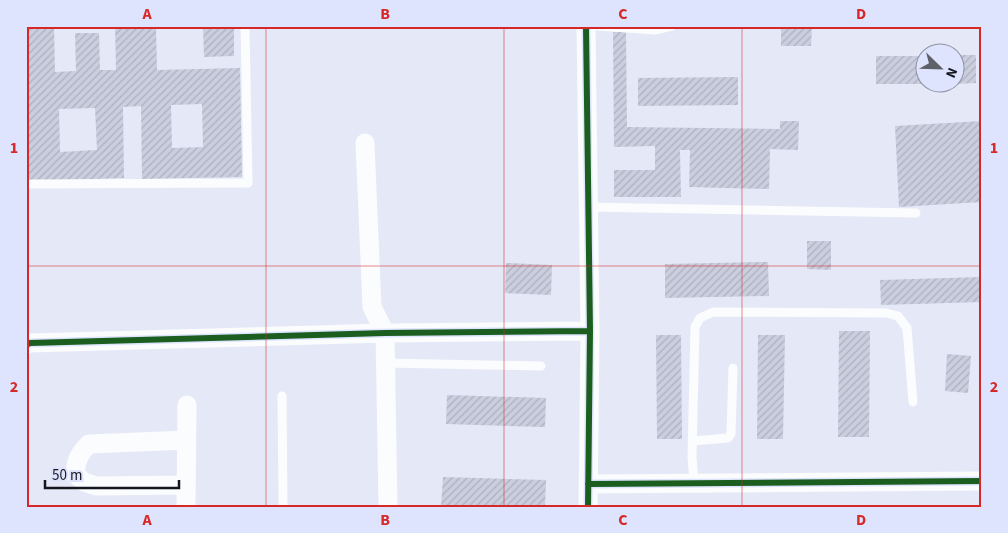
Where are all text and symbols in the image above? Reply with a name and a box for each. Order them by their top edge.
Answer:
text: A [141,3,152,25]
text: B [380,3,390,25]
text: C [618,3,628,25]
text: D [856,3,866,25]
north arrow [916,42,966,92]
text: N [940,64,962,81]
text: 1 [10,137,18,159]
text: 1 [990,137,998,159]
text: 2 [10,376,18,398]
text: 2 [990,376,998,398]
scale bar [45,458,179,490]
text: 50 m [52,465,82,486]
text: A [141,509,152,531]
text: B [380,509,390,531]
text: C [618,509,628,531]
text: D [856,509,866,531]

